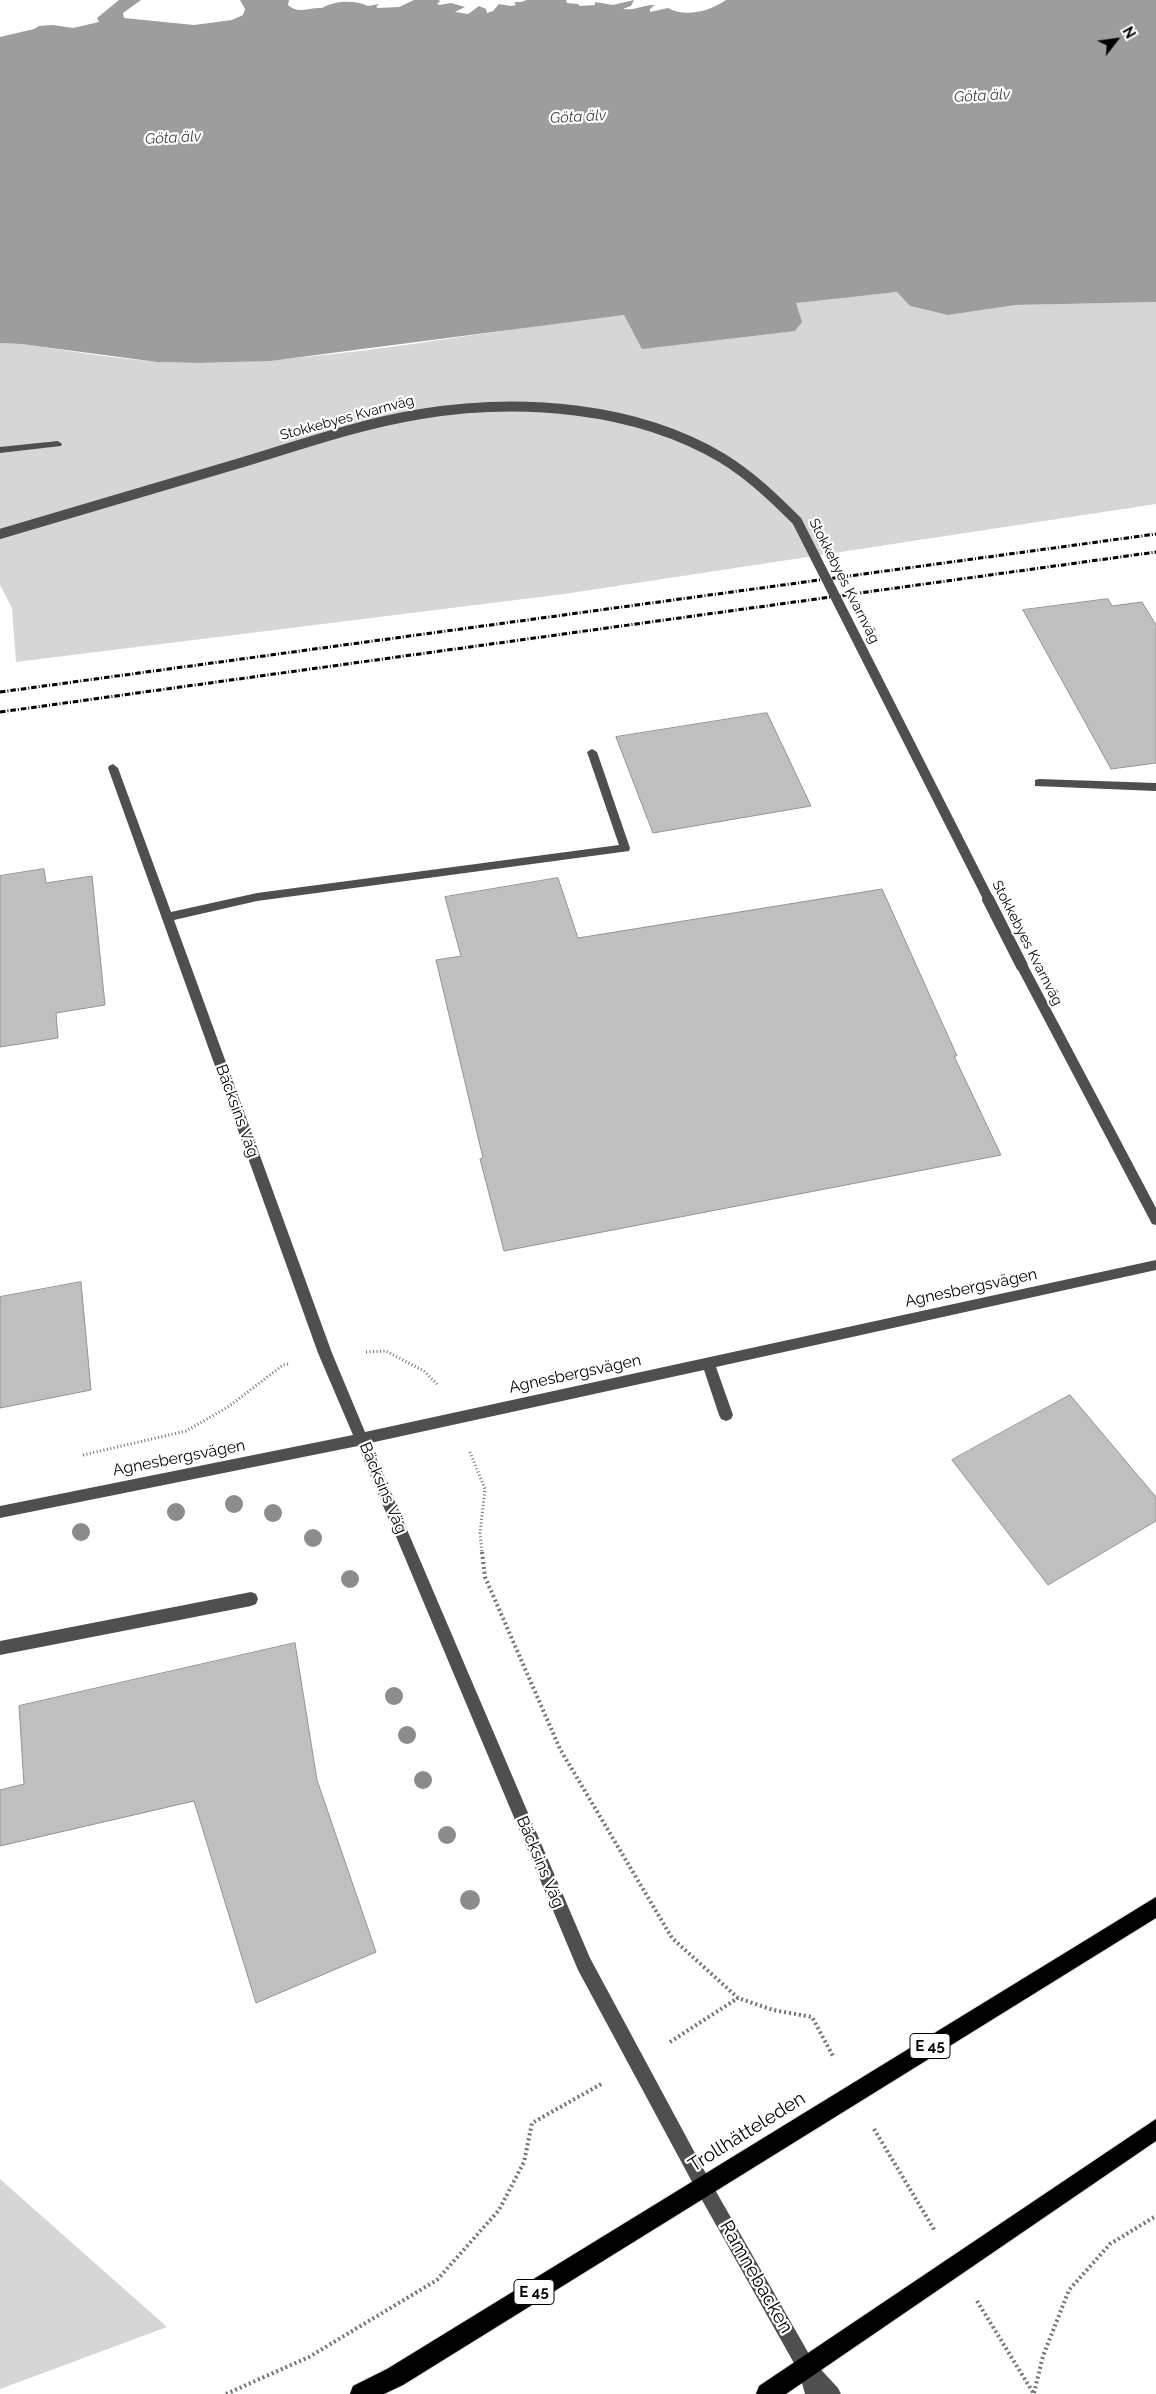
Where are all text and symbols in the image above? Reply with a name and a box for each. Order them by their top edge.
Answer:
north arrow [1091,15,1141,65]
text: N [1119,24,1139,41]
water label: Göta älv [954,86,1010,106]
water label: Göta älv [550,107,606,127]
water label: Göta älv [145,128,201,148]
street label: Stokkebyes Kvarnväg [278,392,416,444]
street label: Stokkebyes Kvarnväg [805,516,883,646]
street label: Stokkebyes Kvarnväg [988,878,1066,1008]
street label: Bäcksins Väg [211,1062,263,1160]
street label: Agnesbergsvägen [903,1265,1039,1311]
street label: Agnesbergsvägen [507,1351,643,1397]
street label: Agnesbergsvägen [111,1436,247,1480]
street label: Bäcksins Väg [355,1439,411,1537]
street label: Bäcksins Väg [512,1813,568,1911]
road number: E 45 [910,2034,950,2058]
street label: Trollhätteleden [684,2087,810,2177]
street label: Ramnebacken [714,2216,798,2338]
road number: E 45 [514,2280,554,2304]

